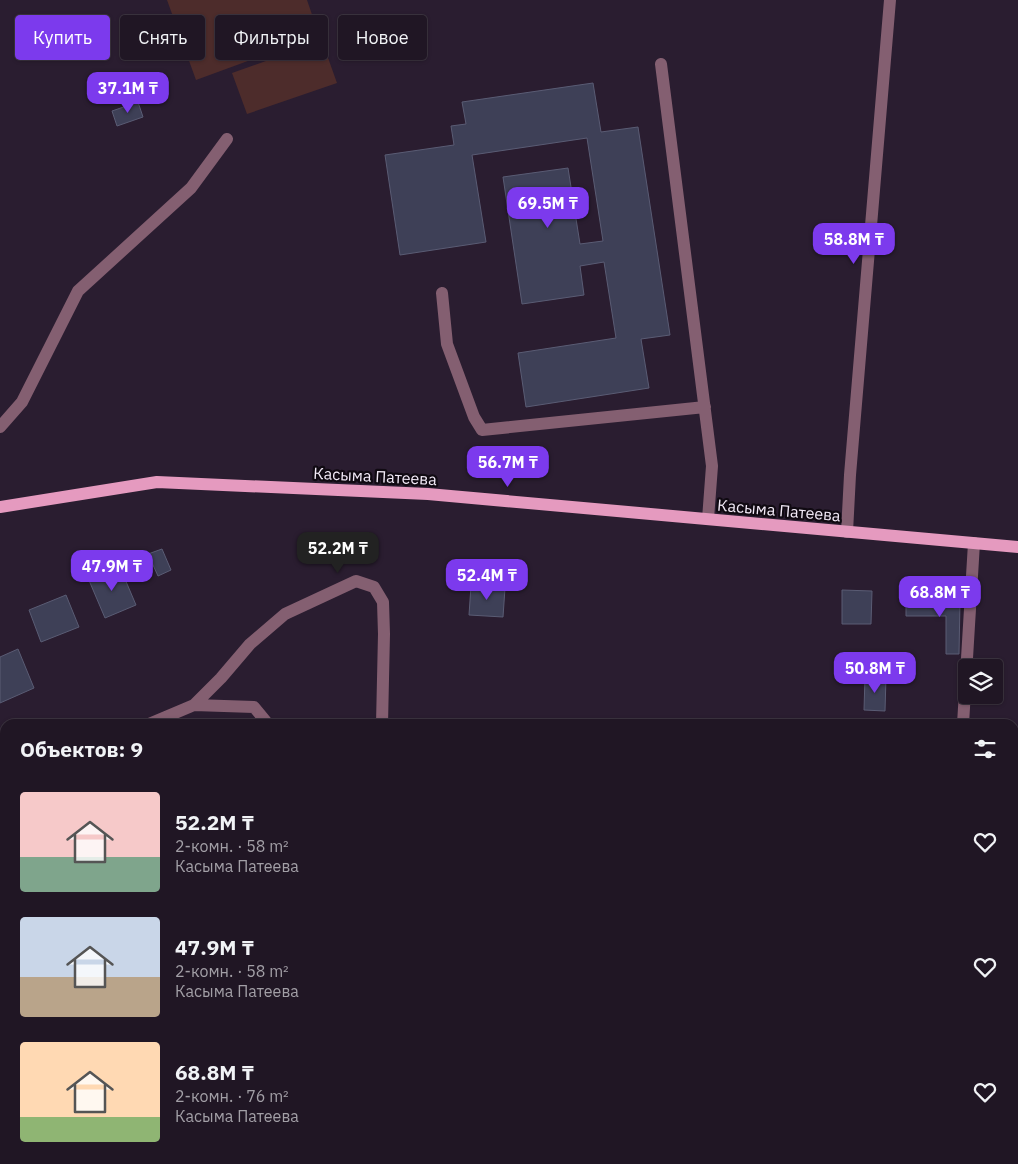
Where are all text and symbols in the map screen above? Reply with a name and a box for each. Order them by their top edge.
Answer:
chip: Купить [15,15,110,60]
chip: Снять [120,15,205,60]
chip: Фильтры [215,15,328,60]
chip: Новое [338,15,427,60]
pin: 37.1M ₸ [82,72,174,114]
text: 37.1M ₸ [98,78,158,98]
pin: 69.5M ₸ [502,186,594,229]
text: 69.5M ₸ [518,193,578,213]
pin: 58.8M ₸ [808,222,900,265]
text: 58.8M ₸ [824,229,884,249]
pin: 56.7M ₸ [462,446,554,488]
text: 56.7M ₸ [478,452,538,472]
street label: Касыма Патеева [313,463,438,489]
street label: Касыма Патеева [716,495,842,525]
pin: 52.2M ₸ [292,532,384,574]
text: 52.2M ₸ [308,538,368,558]
pin: 47.9M ₸ [66,550,158,592]
text: 47.9M ₸ [82,556,142,576]
pin: 52.4M ₸ [441,558,533,601]
text: 52.4M ₸ [457,565,517,585]
pin: 68.8M ₸ [894,576,986,618]
text: 68.8M ₸ [910,582,970,602]
pin: 50.8M ₸ [829,652,921,694]
text: 50.8M ₸ [845,658,905,678]
map controls [958,659,1003,704]
button: layers [958,659,1003,704]
text: Объектов: 9 [20,735,143,763]
icon: filters [971,735,999,763]
text: 52.2M ₸ [175,808,254,836]
icon: home [60,812,120,872]
icon: heart [971,828,999,856]
text: 2-комн. · 58 m² [175,836,289,856]
text: Касыма Патеева [175,856,299,876]
text: 47.9M ₸ [175,933,254,961]
icon: home [60,937,120,997]
icon: heart [971,953,999,981]
text: 2-комн. · 58 m² [175,961,289,981]
text: Касыма Патеева [175,981,299,1001]
text: 68.8M ₸ [175,1058,254,1086]
icon: home [60,1062,120,1122]
icon: heart [971,1078,999,1106]
text: 2-комн. · 76 m² [175,1086,289,1106]
text: Касыма Патеева [175,1106,299,1126]

